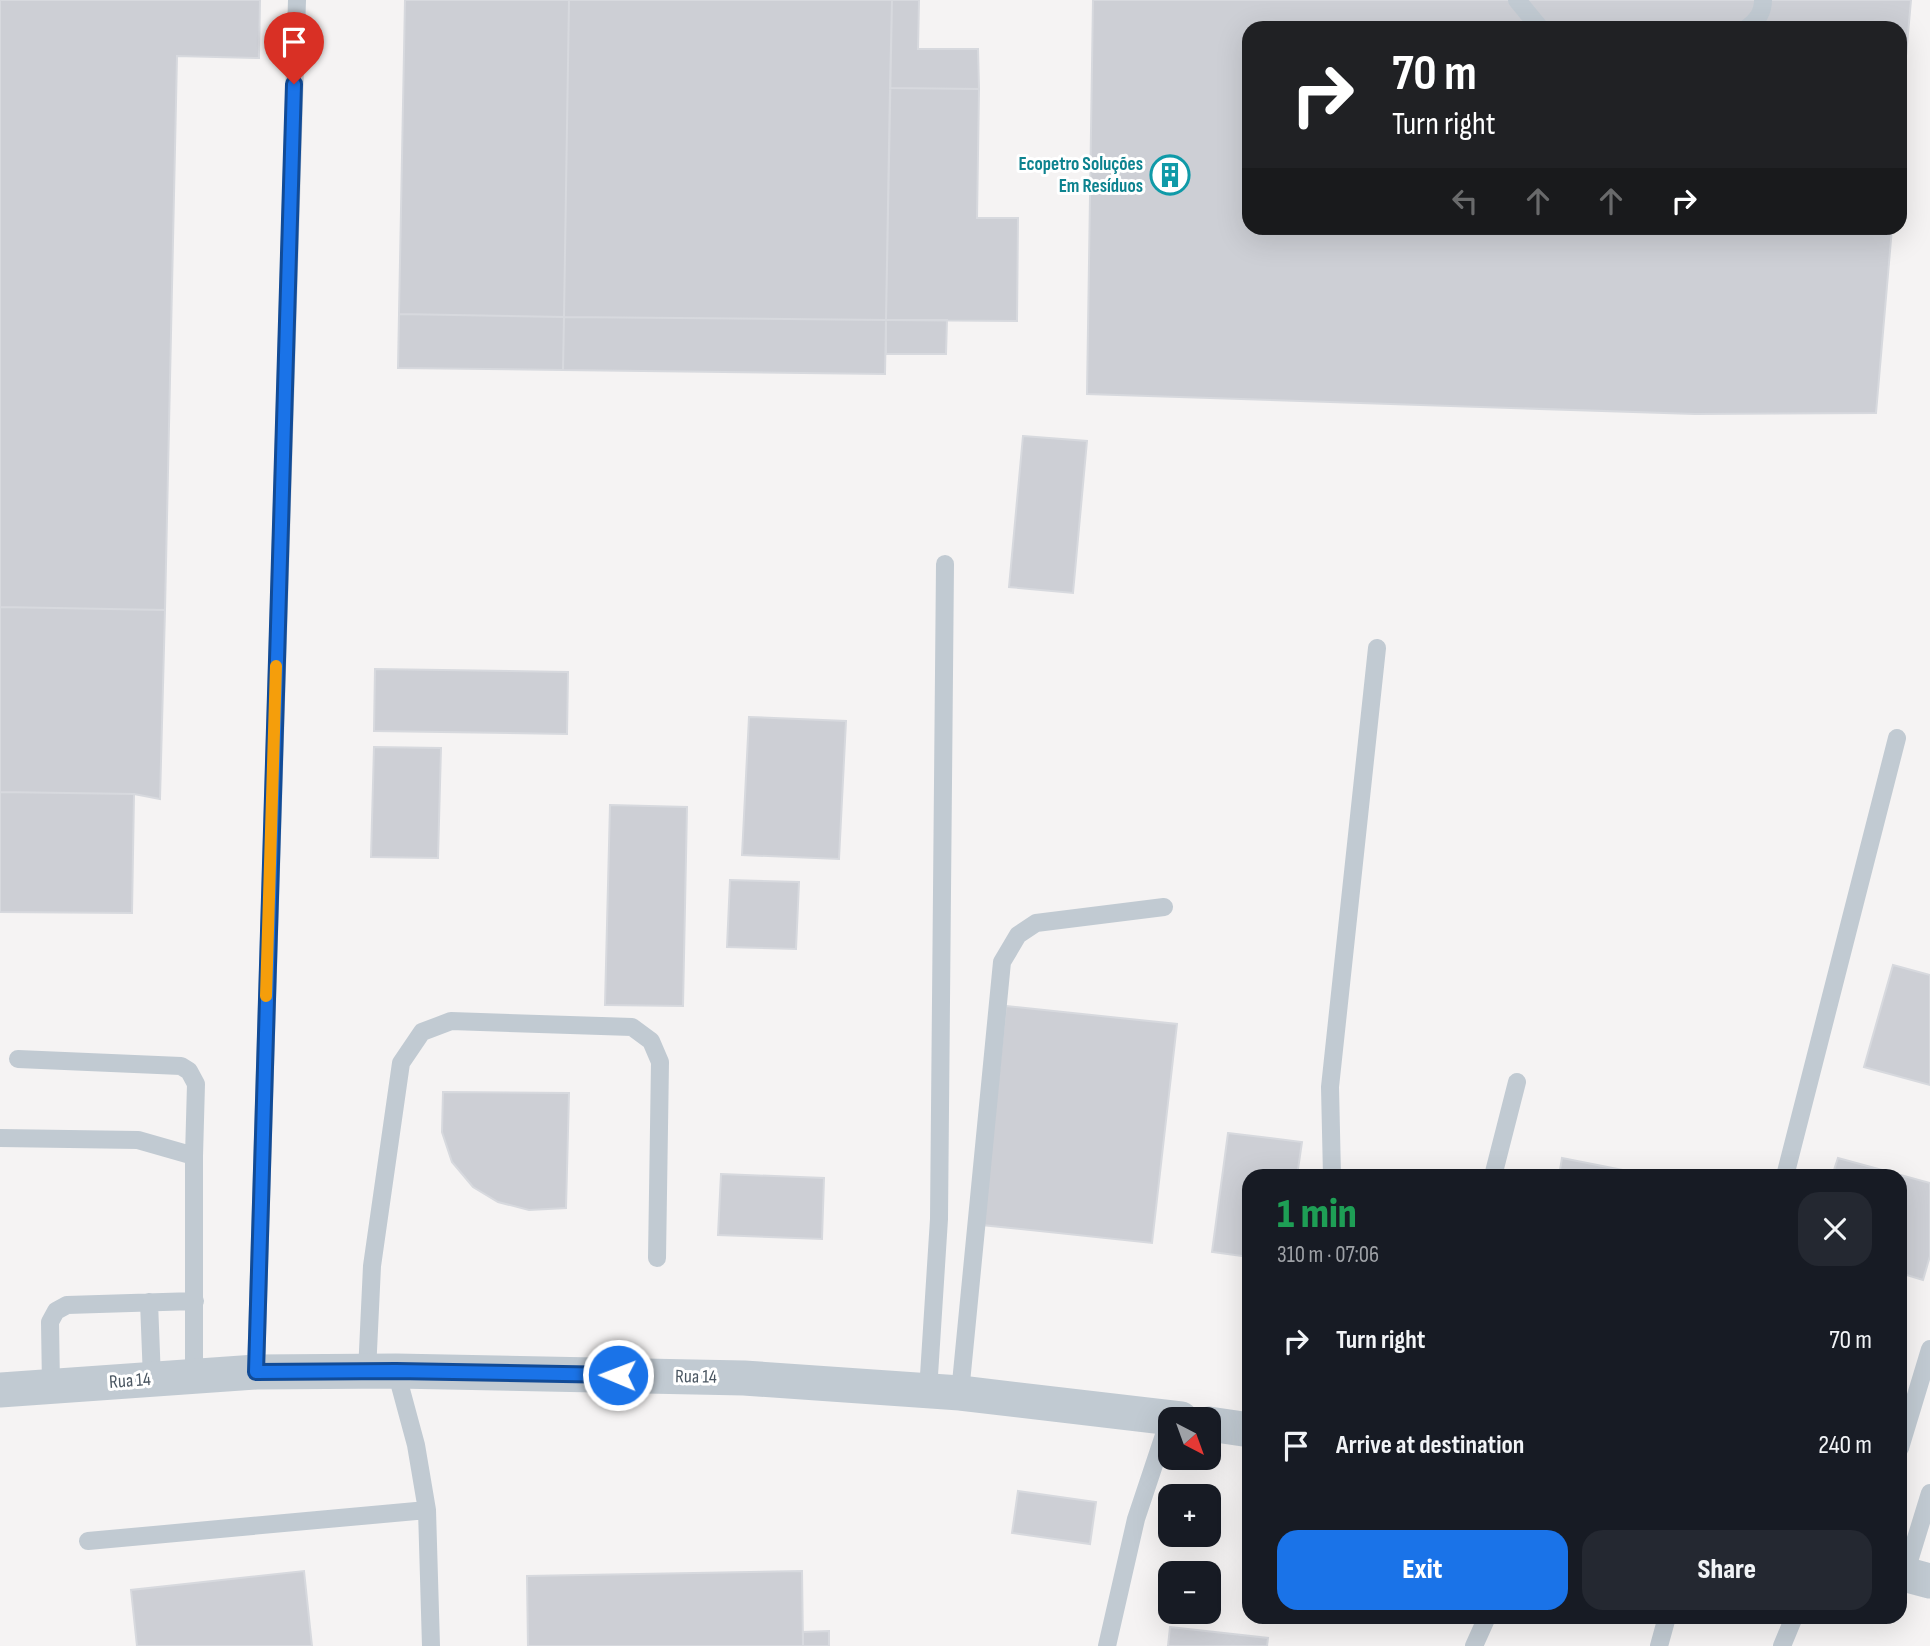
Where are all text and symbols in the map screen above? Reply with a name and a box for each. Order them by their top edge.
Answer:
pin [264,12.0,324,84]
icon: arrive [275,23,313,61]
text: 70 m [1392,45,1477,104]
icon: right [1277,49,1368,140]
text: Turn right [1392,105,1496,144]
place label: Ecopetro Soluções Em Resíduos [1018,153,1143,198]
building icon: Ecopetro Soluções Em Resíduos [1149,154,1191,196]
icon: left [1446,182,1484,220]
icon: ahead [1519,182,1557,220]
icon: ahead [1592,182,1630,220]
icon: right [1665,182,1703,220]
text: 1 min [1277,1189,1357,1240]
button: close [1798,1192,1872,1266]
text: 310 m · 07:06 [1277,1241,1379,1269]
icon: right [1277,1322,1315,1360]
text: Turn right [1336,1325,1425,1356]
text: 70 m [1829,1325,1872,1356]
position arrow [581,1338,655,1412]
street label: Rua 14 [675,1365,717,1389]
street label: Rua 14 [108,1368,152,1394]
north arrow [1158,1407,1222,1470]
map controls [1158,1407,1221,1624]
icon: arrive [1277,1427,1315,1465]
text: Arrive at destination [1336,1430,1524,1461]
text: 240 m [1818,1430,1872,1461]
button: + [1158,1484,1221,1547]
button: Exit [1277,1530,1568,1610]
button: Share [1582,1530,1872,1610]
button: − [1158,1561,1221,1624]

